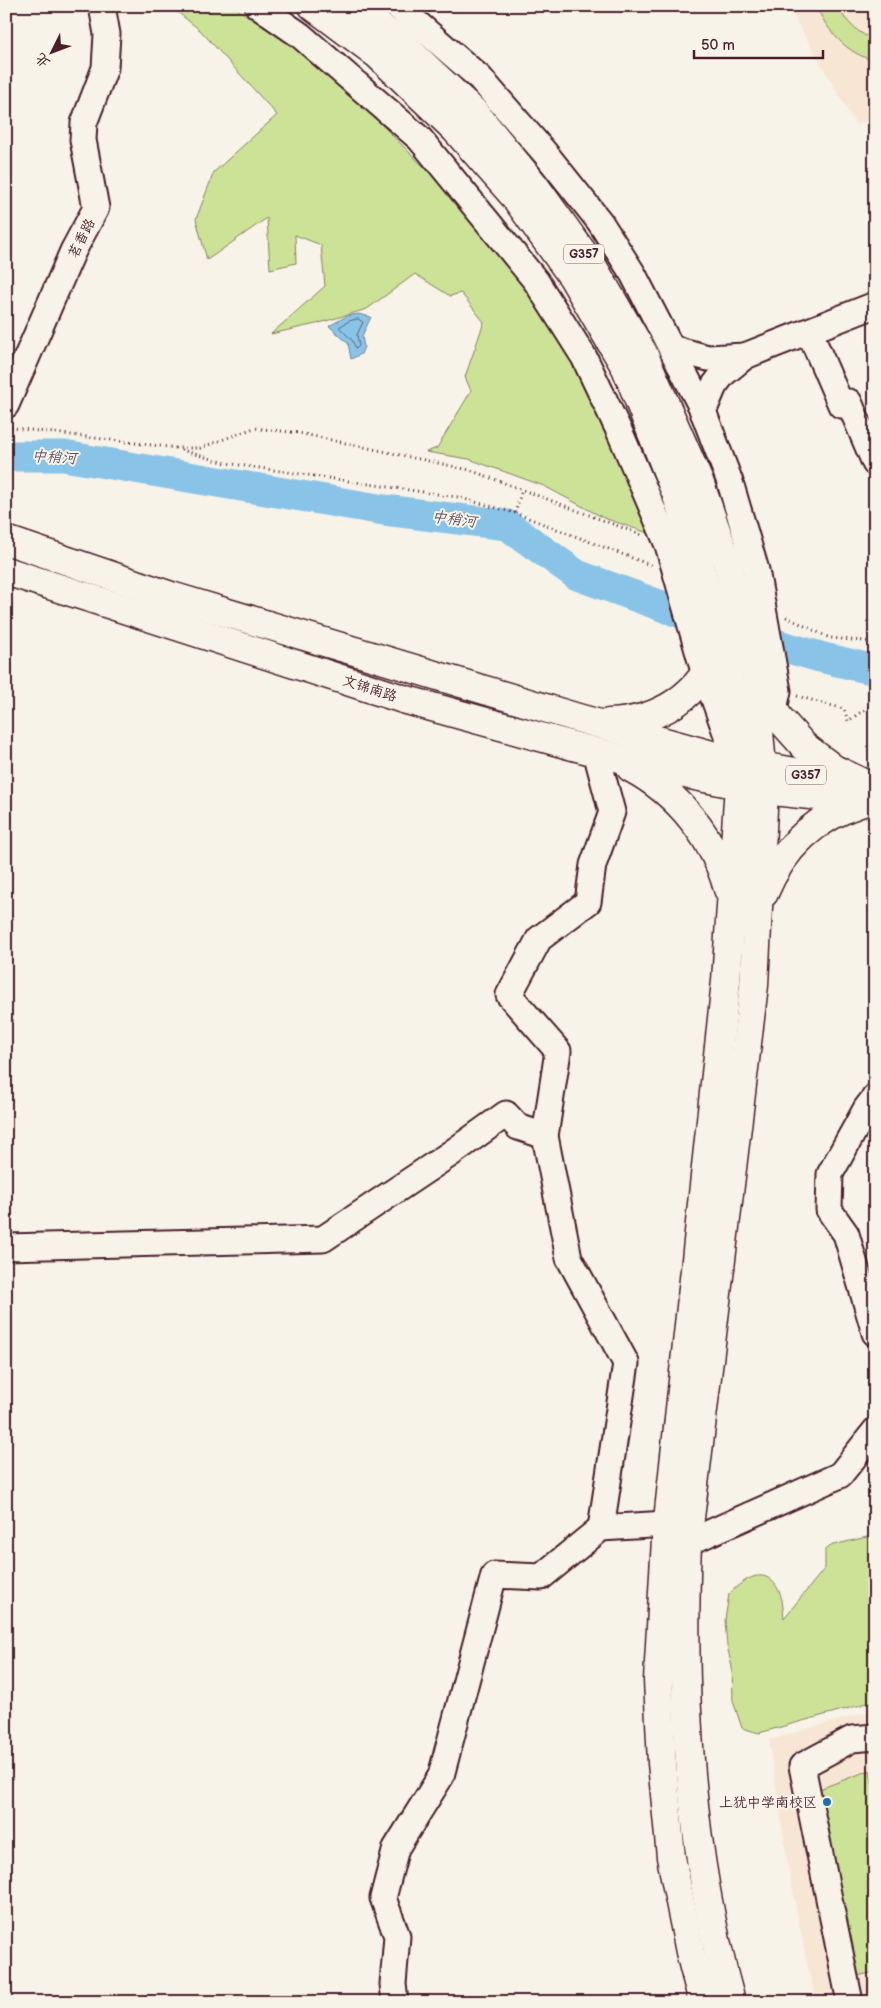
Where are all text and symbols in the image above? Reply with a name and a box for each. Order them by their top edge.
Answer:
north arrow [28,28,78,78]
scale bar [694,28,822,60]
text: 50 m [701,36,735,55]
text: 北 [32,49,54,71]
street label: 茗香路 [64,216,99,261]
road number: G357 [564,244,604,264]
water label: 中稍河 [31,447,80,468]
water label: 中稍河 [430,507,480,532]
street label: 文锦南路 [341,672,399,705]
road number: G357 [786,766,826,784]
place label: 上犹中学南校区 [719,1794,817,1811]
marker: 上犹中学南校区 [821,1796,833,1808]

